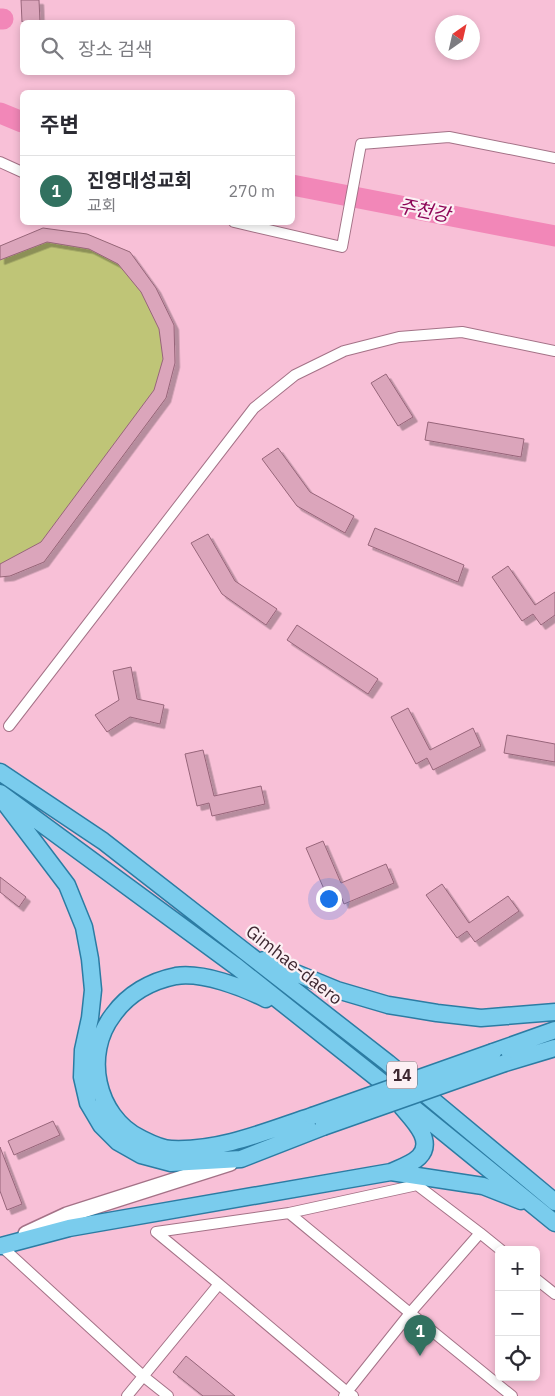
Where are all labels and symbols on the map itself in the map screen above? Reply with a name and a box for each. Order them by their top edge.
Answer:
north arrow [435,15,480,60]
water label: 주천강 [396,193,454,227]
your location [316,886,342,912]
street label: Gimhae-daero [241,920,347,1010]
road number: 14 [387,1062,417,1088]
pin: 1 [404,1315,436,1356]

